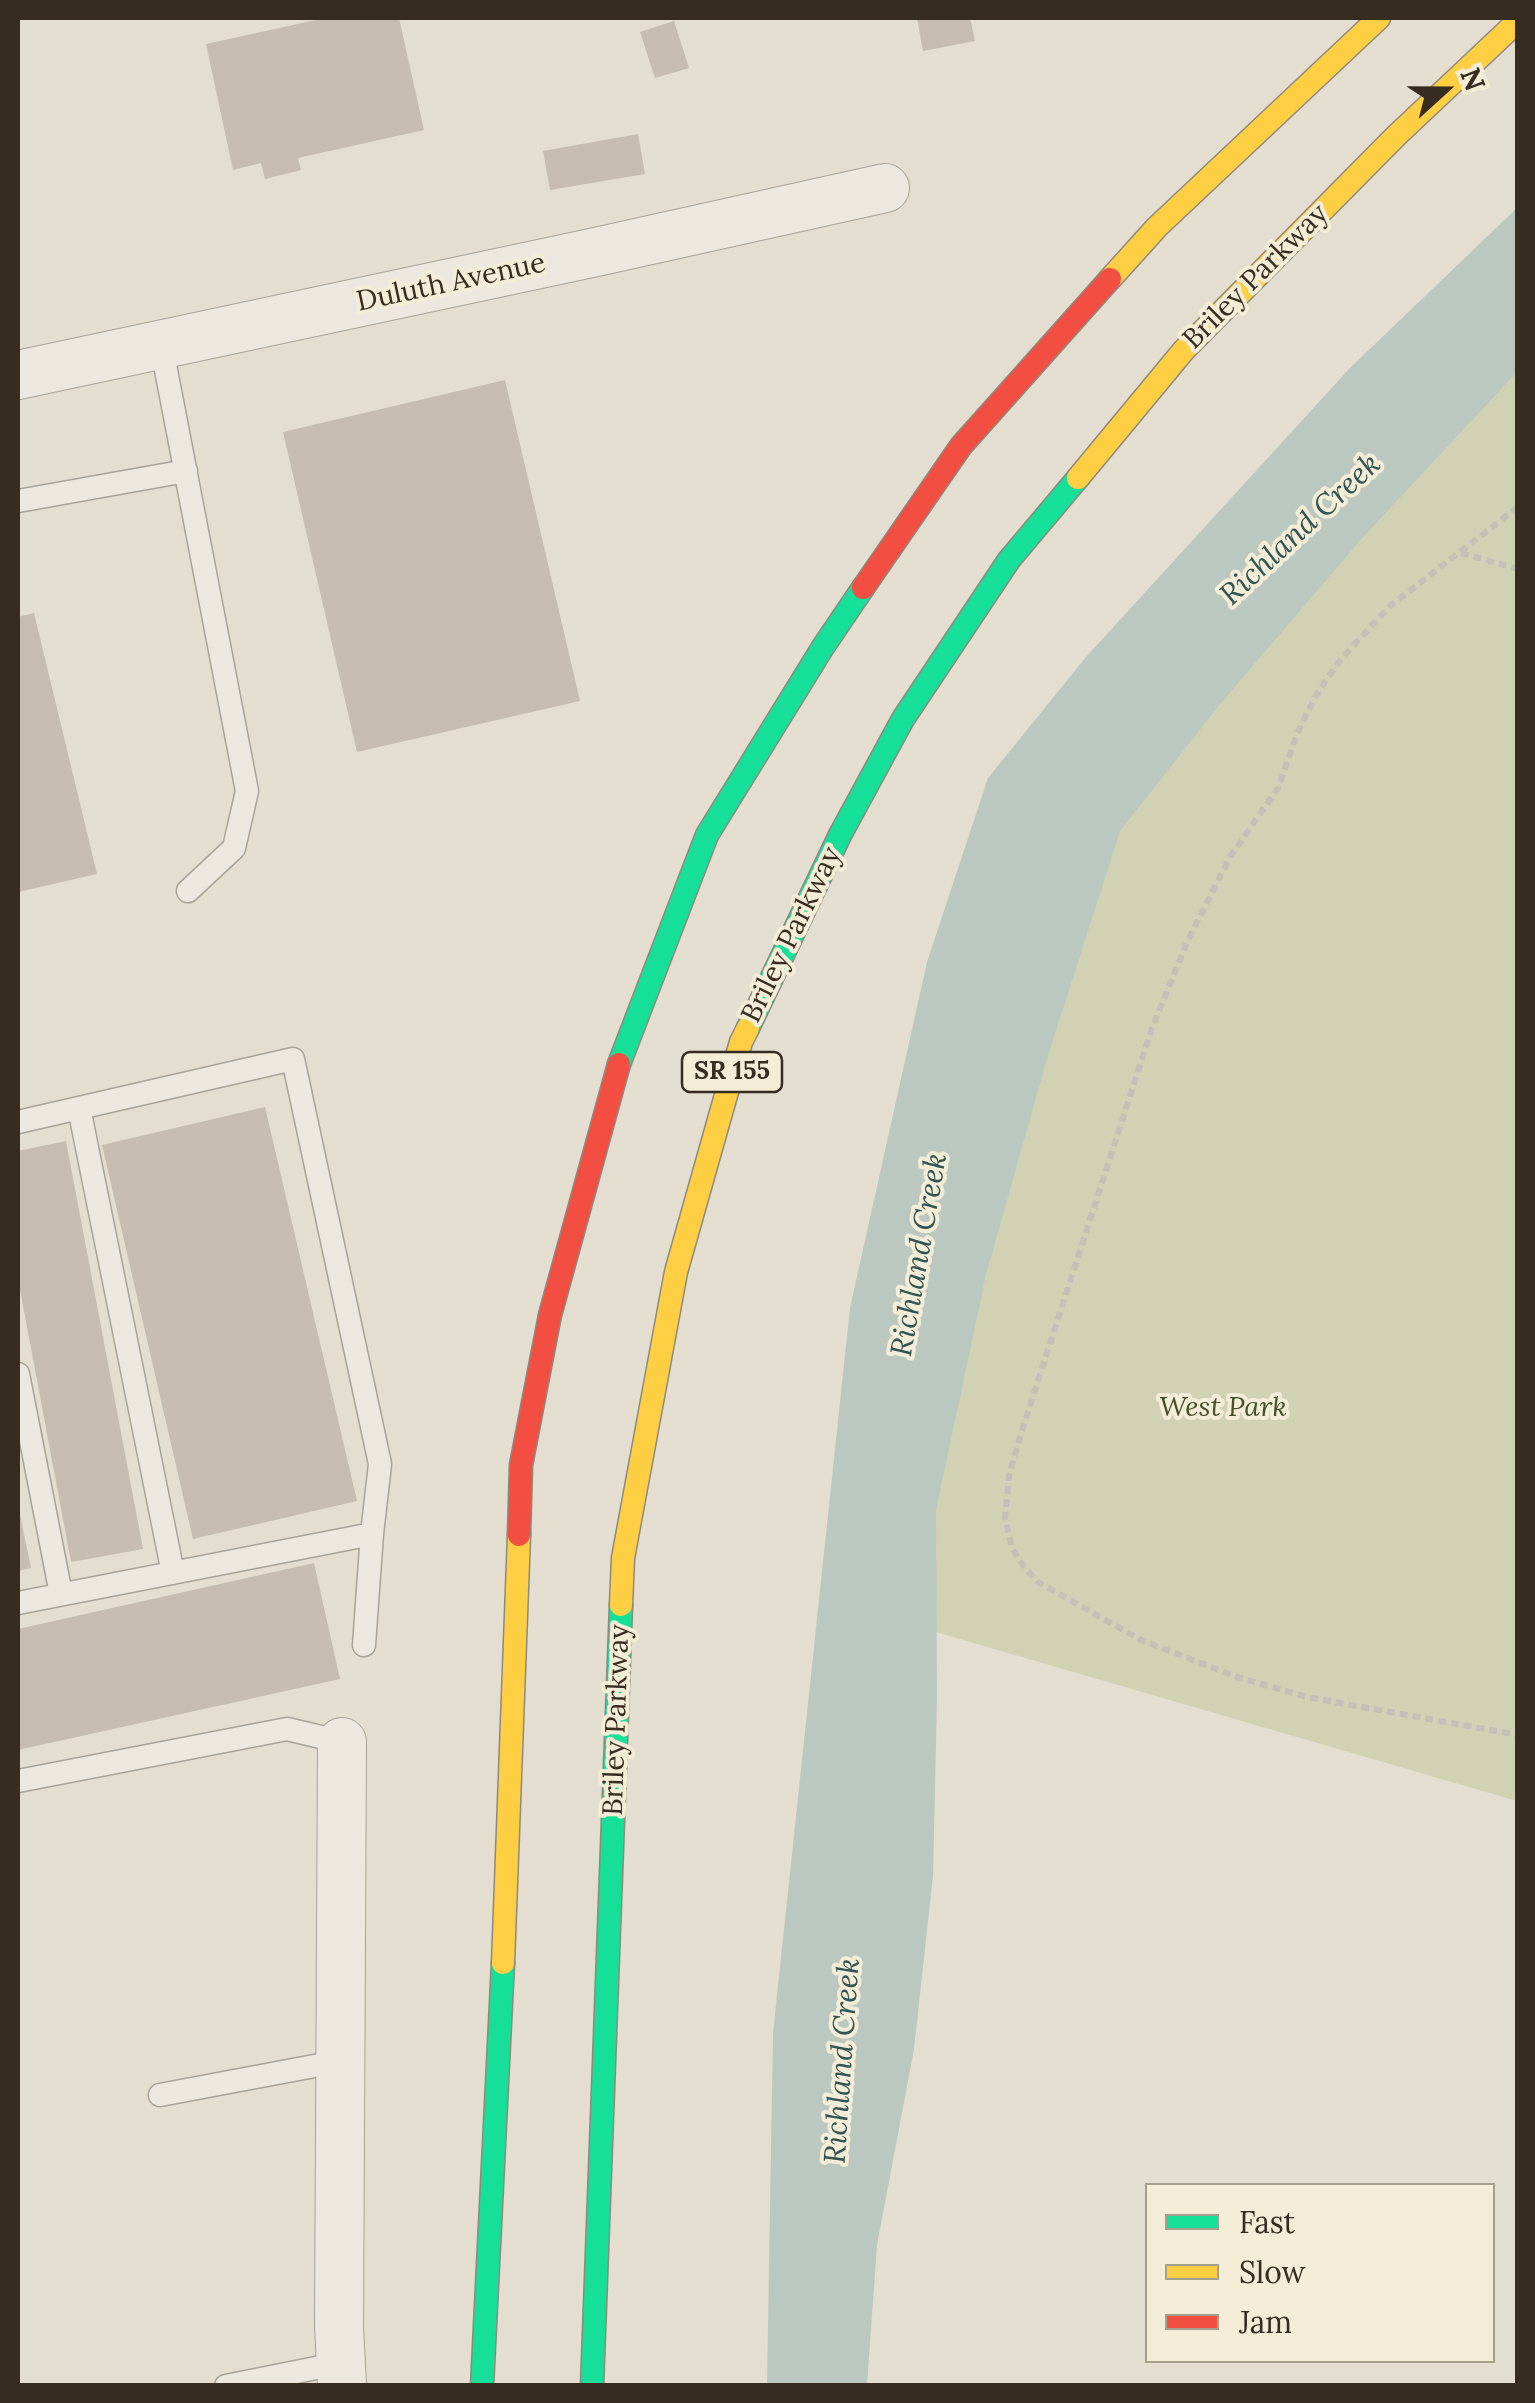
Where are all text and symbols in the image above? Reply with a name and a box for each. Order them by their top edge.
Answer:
north arrow [1395,40,1495,140]
text: N [1452,63,1494,96]
street label: Briley Parkway [1176,197,1336,357]
street label: Duluth Avenue [354,247,548,319]
water label: Richland Creek [1213,447,1389,613]
street label: Briley Parkway [735,842,849,1028]
road number: SR 155 [682,1052,782,1092]
water label: Richland Creek [884,1150,956,1360]
park label: West Park [1159,1391,1287,1425]
street label: Briley Parkway [597,1624,637,1816]
water label: Richland Creek [818,1957,868,2165]
legend [1145,2183,1495,2363]
text: Fast [1239,2203,1295,2241]
text: Slow [1239,2253,1305,2291]
text: Jam [1239,2303,1292,2341]

